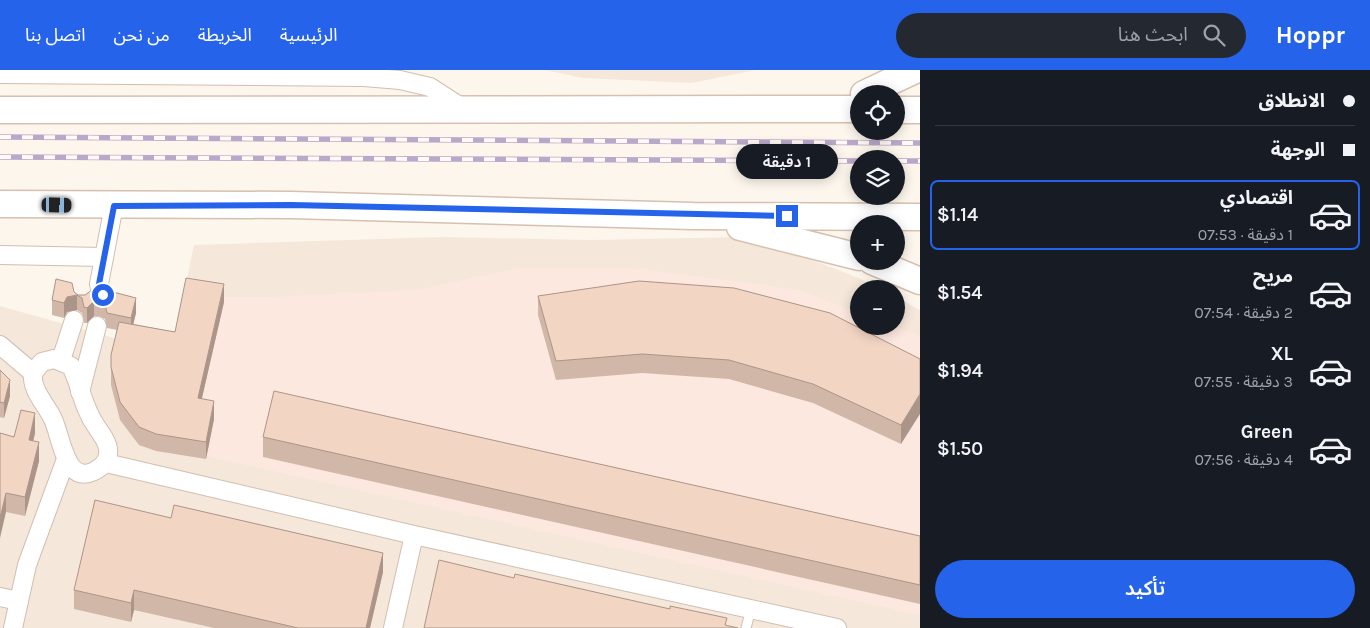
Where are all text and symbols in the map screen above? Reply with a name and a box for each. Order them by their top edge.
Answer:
search box [896,13,1246,58]
icon: search [1200,21,1228,49]
text: Hoppr [1276,21,1345,49]
text: اتصل بنا [25,24,85,46]
text: من نحن [113,24,170,46]
text: الخريطة [198,24,252,46]
text: الرئيسية [280,24,338,46]
text: ابحث هنا [1118,24,1188,46]
map controls [850,85,905,335]
button: locate [850,85,905,140]
text: الانطلاق [1259,90,1325,112]
text: الوجهة [1271,139,1325,161]
callout: 1 دقيقة [736,144,838,178]
button: layers [850,150,905,205]
text: 1 دقيقة [763,152,811,171]
text: اقتصادي [1220,187,1293,209]
icon: car [1308,193,1353,238]
car [41,197,72,213]
text: $1.14 [937,204,978,226]
route end [776,205,798,227]
button: + [850,215,905,270]
text: 1 دقيقة · 07:53 [1198,225,1293,244]
text: مريح [1253,265,1293,287]
icon: car [1308,271,1353,316]
button: − [850,280,905,335]
text: $1.54 [937,282,982,304]
route start [92,284,114,306]
text: 2 دقيقة · 07:54 [1194,303,1293,322]
text: XL [1271,343,1293,365]
icon: car [1308,349,1353,394]
text: $1.94 [937,360,983,382]
text: 3 دقيقة · 07:55 [1194,372,1293,391]
text: Green [1241,421,1293,443]
icon: car [1308,427,1353,472]
text: $1.50 [937,438,983,460]
text: 4 دقيقة · 07:56 [1194,450,1293,469]
button: تأكيد [935,560,1355,618]

